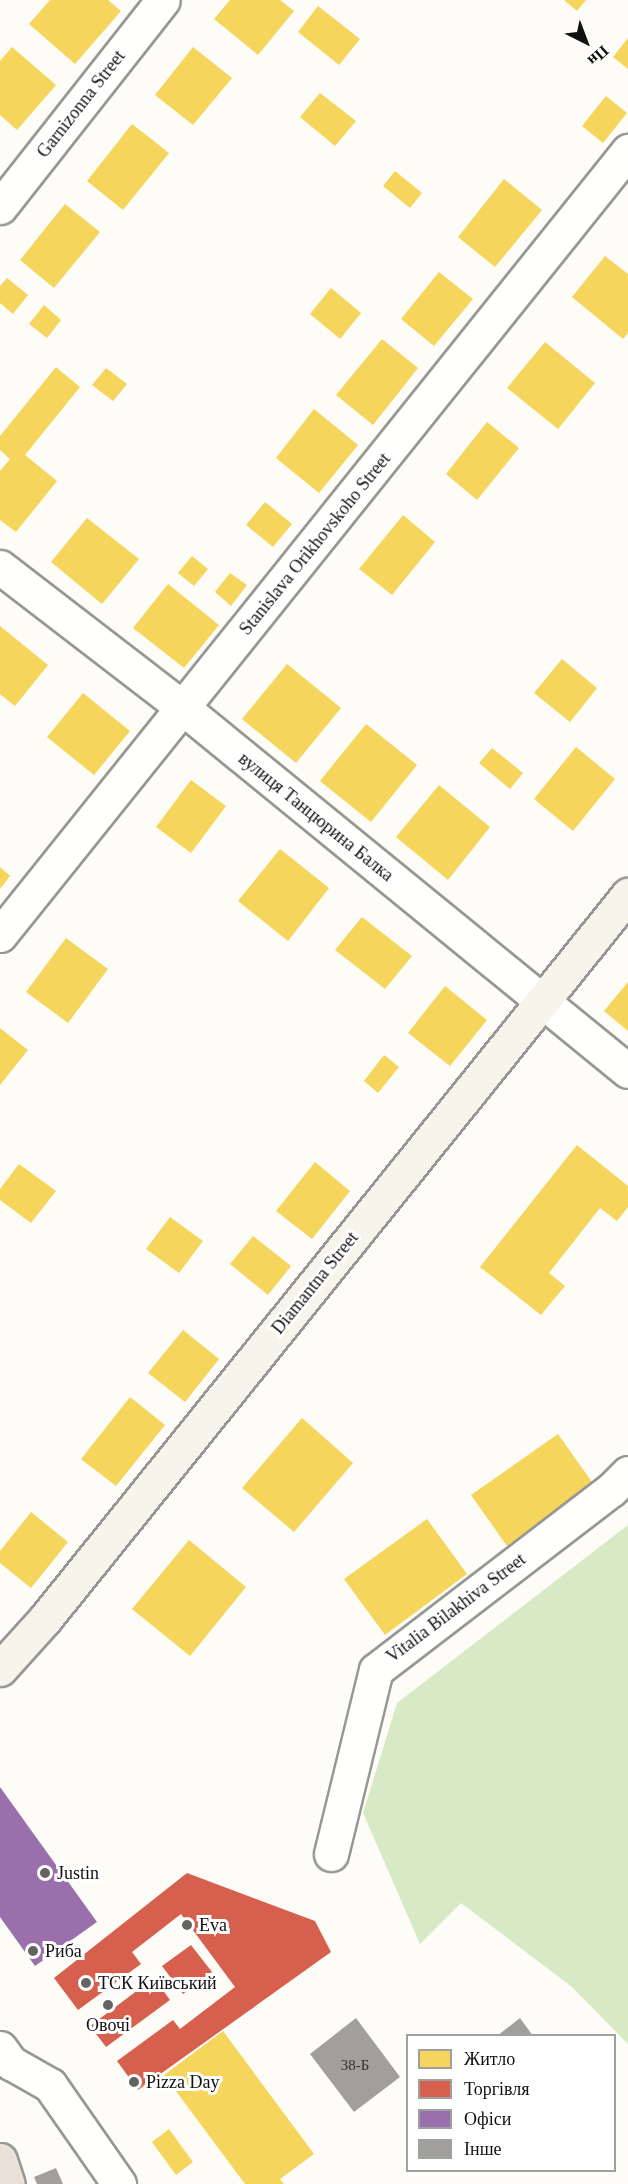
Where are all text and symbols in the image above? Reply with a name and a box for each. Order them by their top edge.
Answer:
north arrow [556,12,616,72]
text: Пн [585,42,612,69]
street label: Garnizonna Street [32,46,130,162]
street label: Stanislava Orikhovskoho Street [235,449,395,639]
street label: вулиця Танцюрина Балка [234,748,398,886]
street label: Diamantna Street [267,1227,363,1339]
street label: Vitalia Bilakhiva Street [382,1549,530,1667]
place label: Justin [57,1862,99,1884]
marker: Justin [38,1866,52,1880]
place label: Eva [199,1914,227,1936]
marker: Eva [180,1918,194,1932]
place label: Риба [45,1940,82,1962]
marker: Риба [26,1944,40,1958]
place label: ТСК Київський [98,1972,217,1994]
marker: ТСК Київський [79,1976,93,1990]
marker: Овочі [101,1998,115,2012]
place label: Овочі [86,2014,130,2036]
legend [406,2034,616,2172]
text: Житло [464,2049,515,2069]
house number: 38-Б [341,2057,369,2075]
place label: Pizza Day [146,2071,219,2093]
marker: Pizza Day [127,2075,141,2089]
text: Торгівля [464,2079,530,2099]
text: Офіси [464,2109,511,2129]
text: Інше [464,2139,501,2159]

